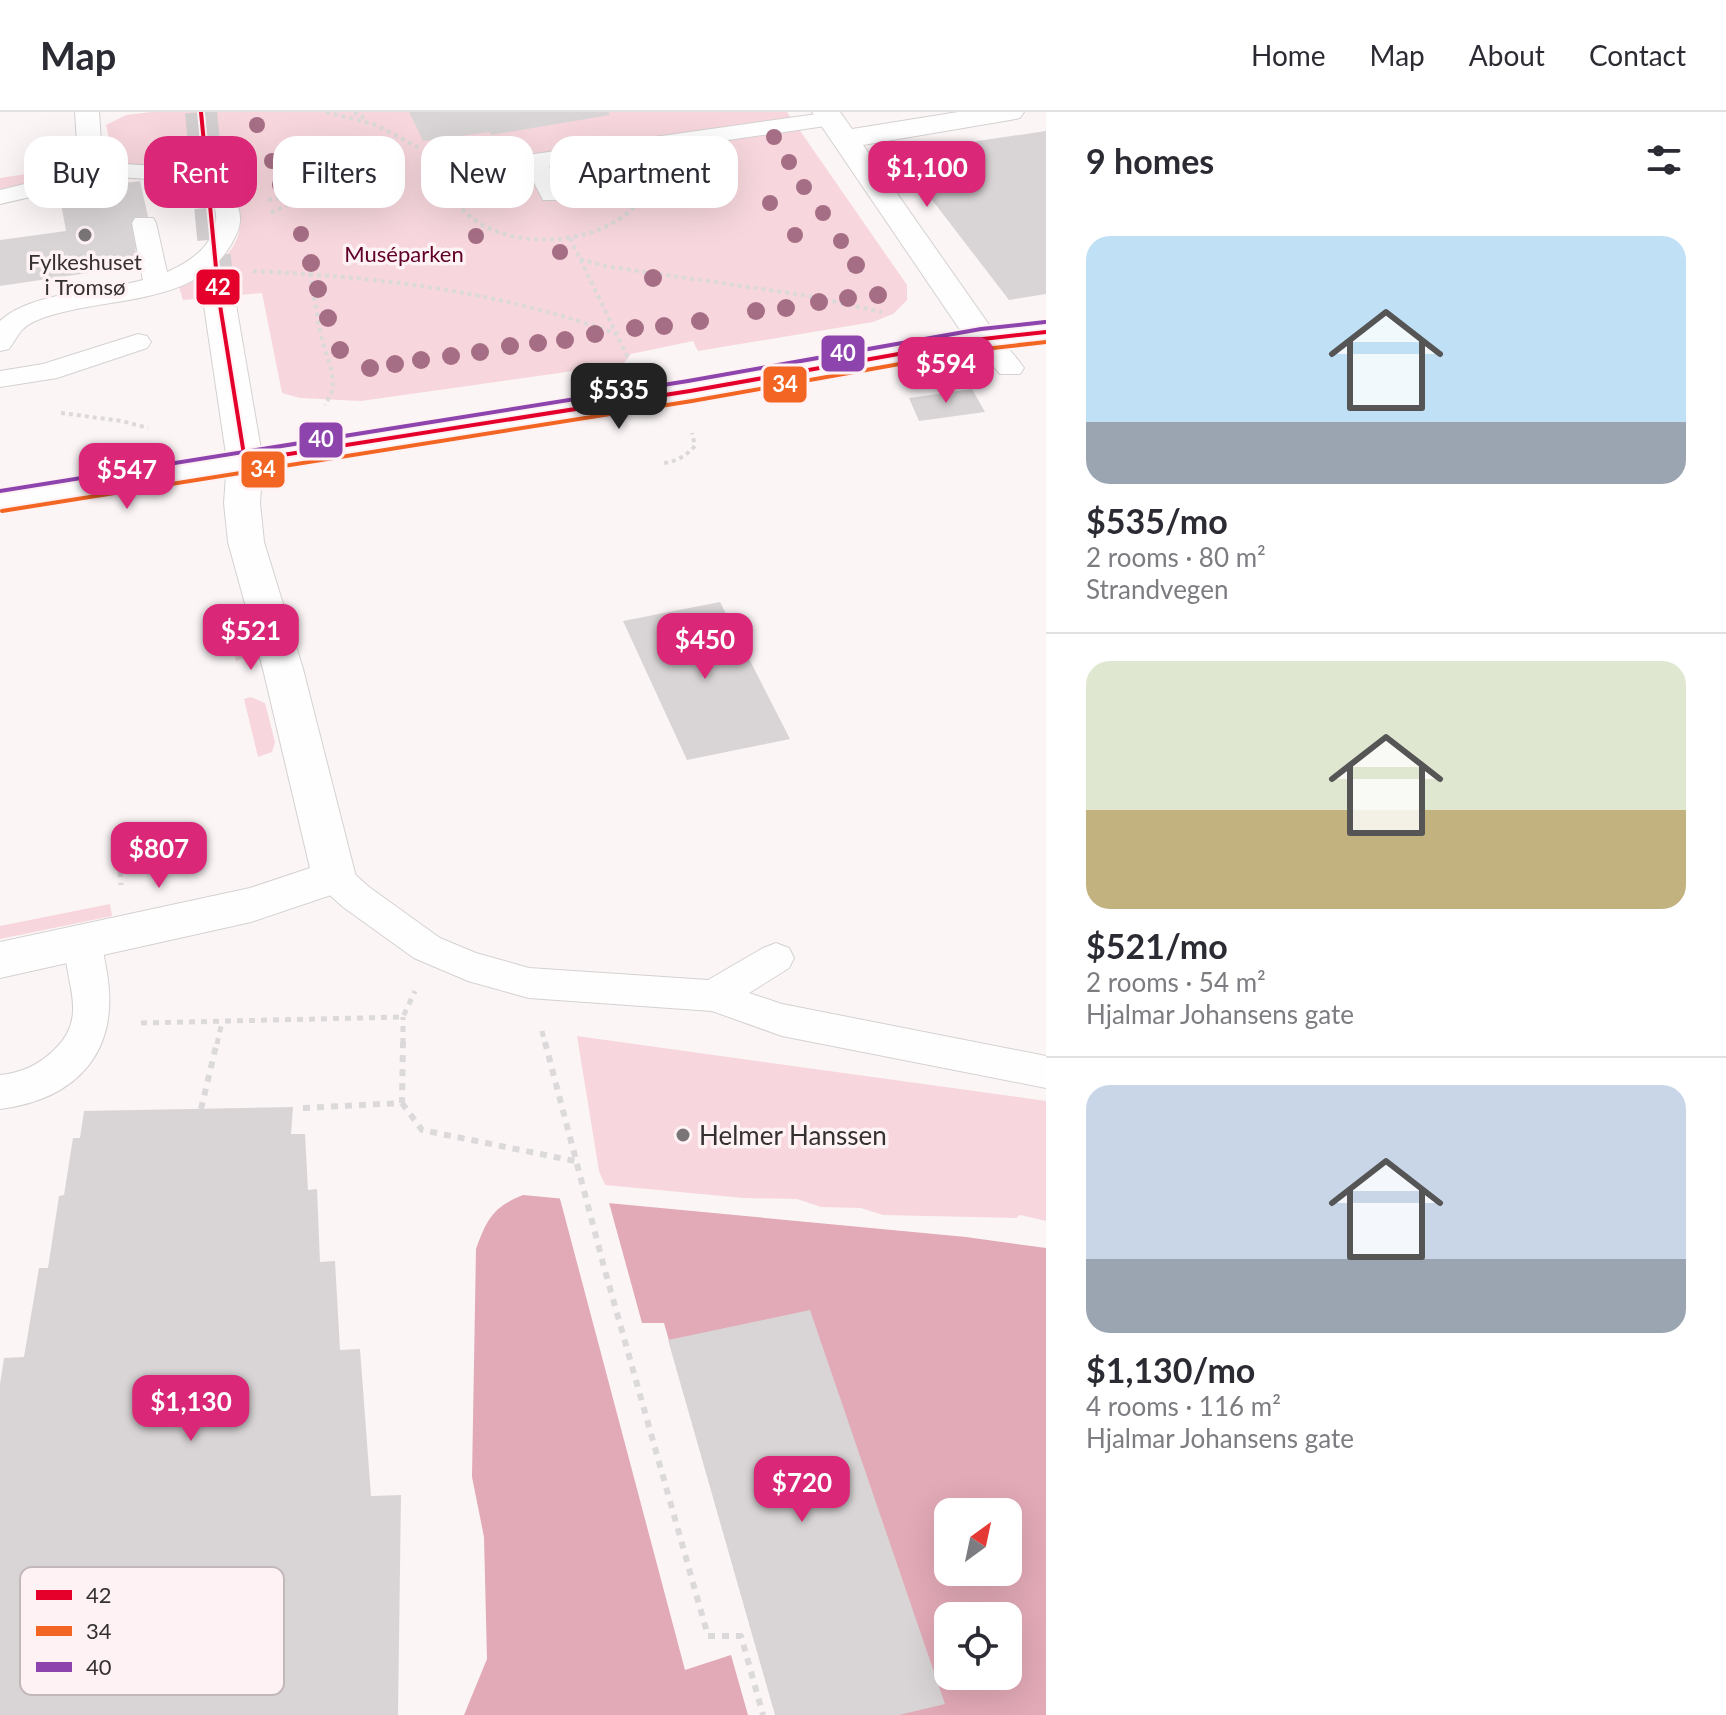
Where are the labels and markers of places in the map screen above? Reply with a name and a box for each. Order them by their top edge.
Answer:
pin: $1,100 [862,141,992,209]
marker: Fylkeshuset i Tromsø [76,226,94,244]
place label: Fylkeshuset i Tromsø [28,248,142,300]
pin: $594 [899,337,993,405]
pin: $535 [572,363,666,431]
pin: $547 [80,443,174,511]
pin: $521 [204,604,298,672]
pin: $450 [658,613,752,681]
pin: $807 [112,822,206,890]
place label: Helmer Hanssen [699,1119,887,1151]
marker: Helmer Hanssen [674,1126,692,1144]
pin: $1,130 [126,1375,256,1443]
pin: $720 [755,1456,849,1524]

